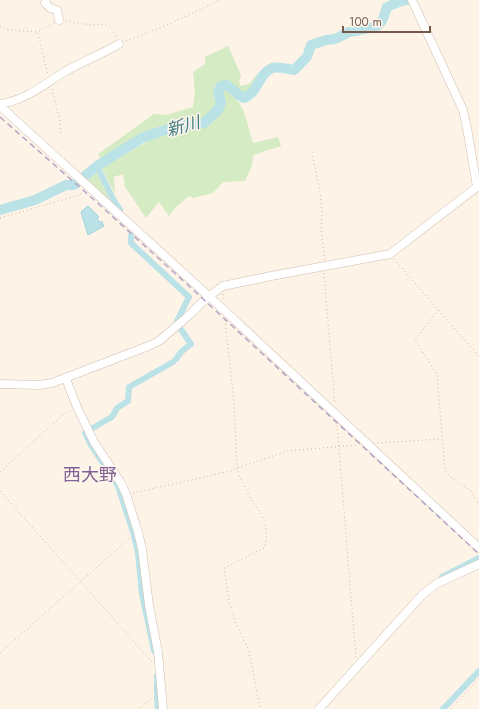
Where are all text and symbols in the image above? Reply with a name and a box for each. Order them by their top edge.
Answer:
scale bar [343,8,430,34]
text: 100 m [349,13,382,31]
water label: 新川 [163,109,204,142]
district label: 西大野 [63,462,117,488]

